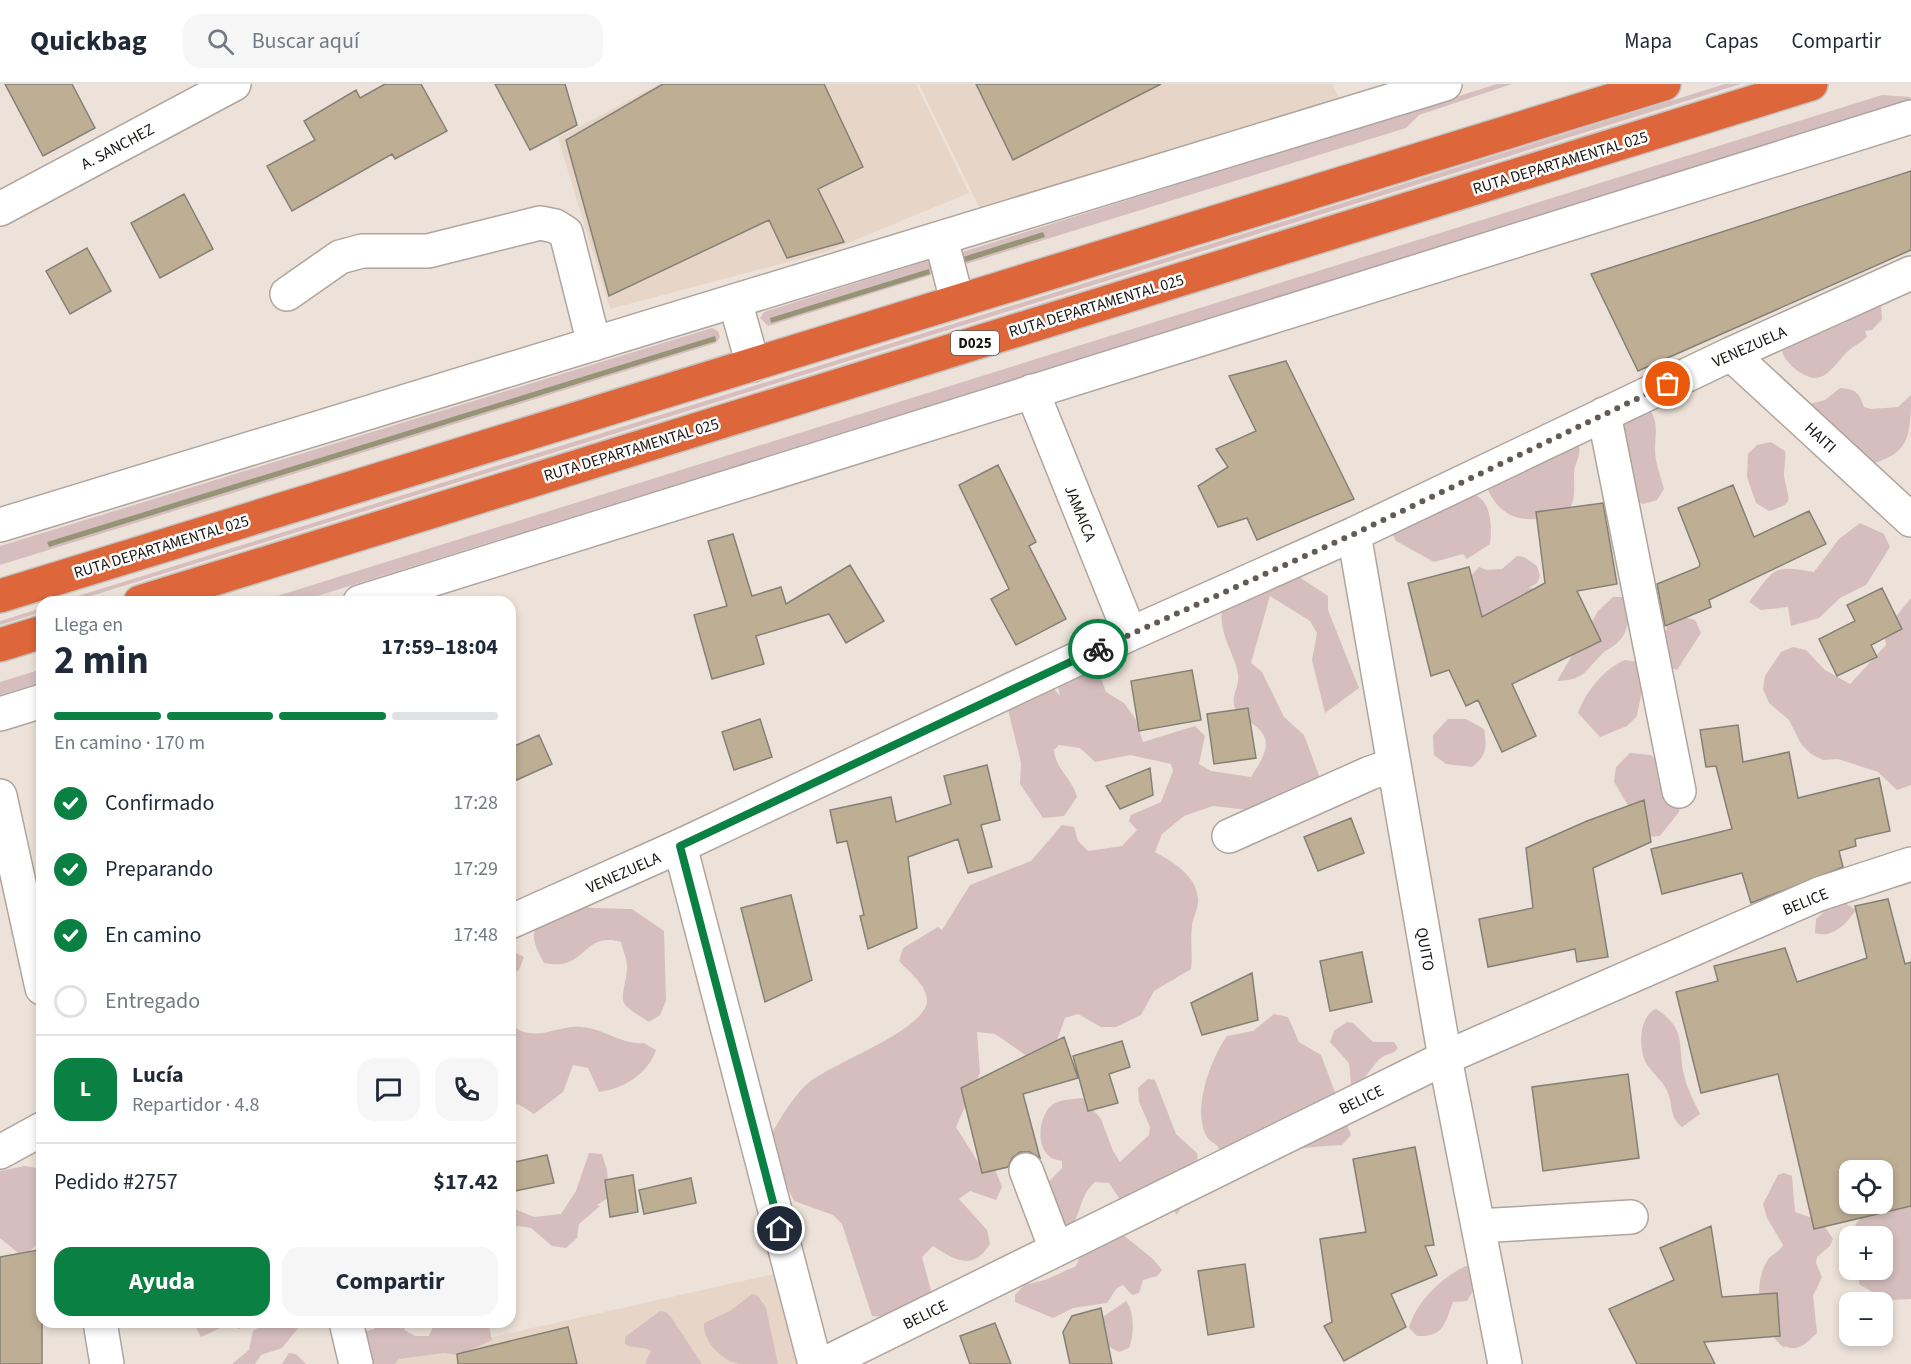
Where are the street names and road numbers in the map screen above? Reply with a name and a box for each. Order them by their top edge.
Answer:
street label: A. SANCHEZ [77,118,158,175]
street label: RUTA DEPARTAMENTAL 025 [1470,126,1651,200]
street label: RUTA DEPARTAMENTAL 025 [1006,269,1187,343]
street label: VENEZUELA [1709,321,1790,373]
road number: D025 [951,331,999,355]
street label: RUTA DEPARTAMENTAL 025 [541,413,722,487]
street label: HAITI [1800,417,1841,458]
street label: JAMAICA [1059,482,1101,545]
street label: RUTA DEPARTAMENTAL 025 [71,510,252,584]
street label: VENEZUELA [583,847,664,899]
street label: BELICE [1779,883,1831,921]
street label: QUITO [1410,926,1440,973]
street label: BELICE [1335,1080,1388,1120]
street label: BELICE [899,1295,952,1335]

